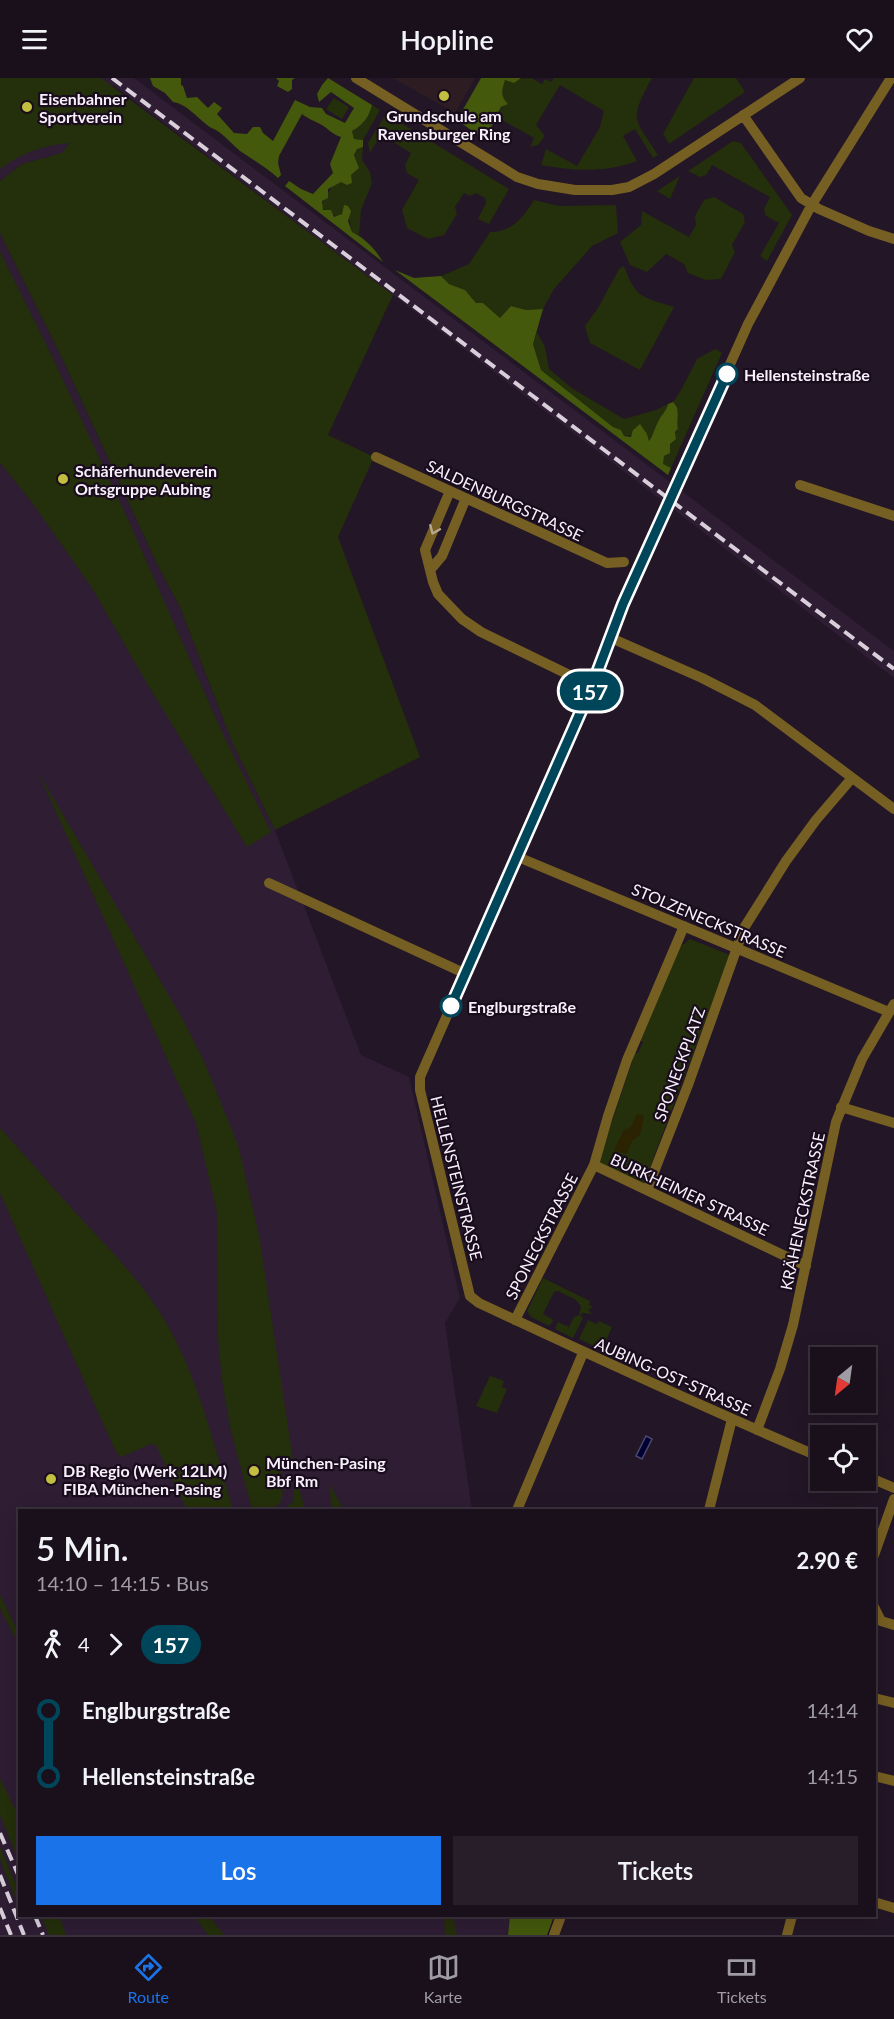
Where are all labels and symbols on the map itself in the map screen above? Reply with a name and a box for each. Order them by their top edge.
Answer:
place label: Eisenbahner Sportverein [39,89,127,126]
marker: Grundschule am Ravensburger Ring [437,89,451,103]
marker: Eisenbahner Sportverein [20,100,34,114]
place label: Grundschule am Ravensburger Ring [378,106,511,143]
marker: Hellensteinstraße [716,363,738,385]
place label: Hellensteinstraße [744,365,870,384]
street label: SALDENBURGSTRASSE [424,455,586,545]
place label: Schäferhundeverein Ortsgruppe Aubing [75,461,217,498]
marker: Schäferhundeverein Ortsgruppe Aubing [56,472,70,486]
one-way arrow [429,524,441,535]
line badge: 157 [556,672,624,710]
street label: STOLZENECKSTRASSE [629,879,789,961]
marker: Englburgstraße [440,995,462,1017]
place label: Englburgstraße [468,997,577,1016]
street label: SPONECKPLATZ [650,1004,709,1124]
street label: HELLENSTEINSTRASSE [427,1094,487,1262]
street label: KRÄHENECKSTRASSE [776,1130,828,1292]
street label: BURKHEIMER STRASSE [608,1149,772,1239]
street label: SPONECKSTRASSE [501,1170,581,1302]
street label: AUBING-OST-STRASSE [592,1333,754,1419]
north arrow [810,1347,876,1413]
place label: München-Pasing Bbf Rm [266,1453,386,1490]
place label: DB Regio (Werk 12LM) FIBA München-Pasing [63,1461,227,1498]
marker: München-Pasing Bbf Rm [247,1464,261,1478]
marker: DB Regio (Werk 12LM) FIBA München-Pasing [44,1472,58,1486]

